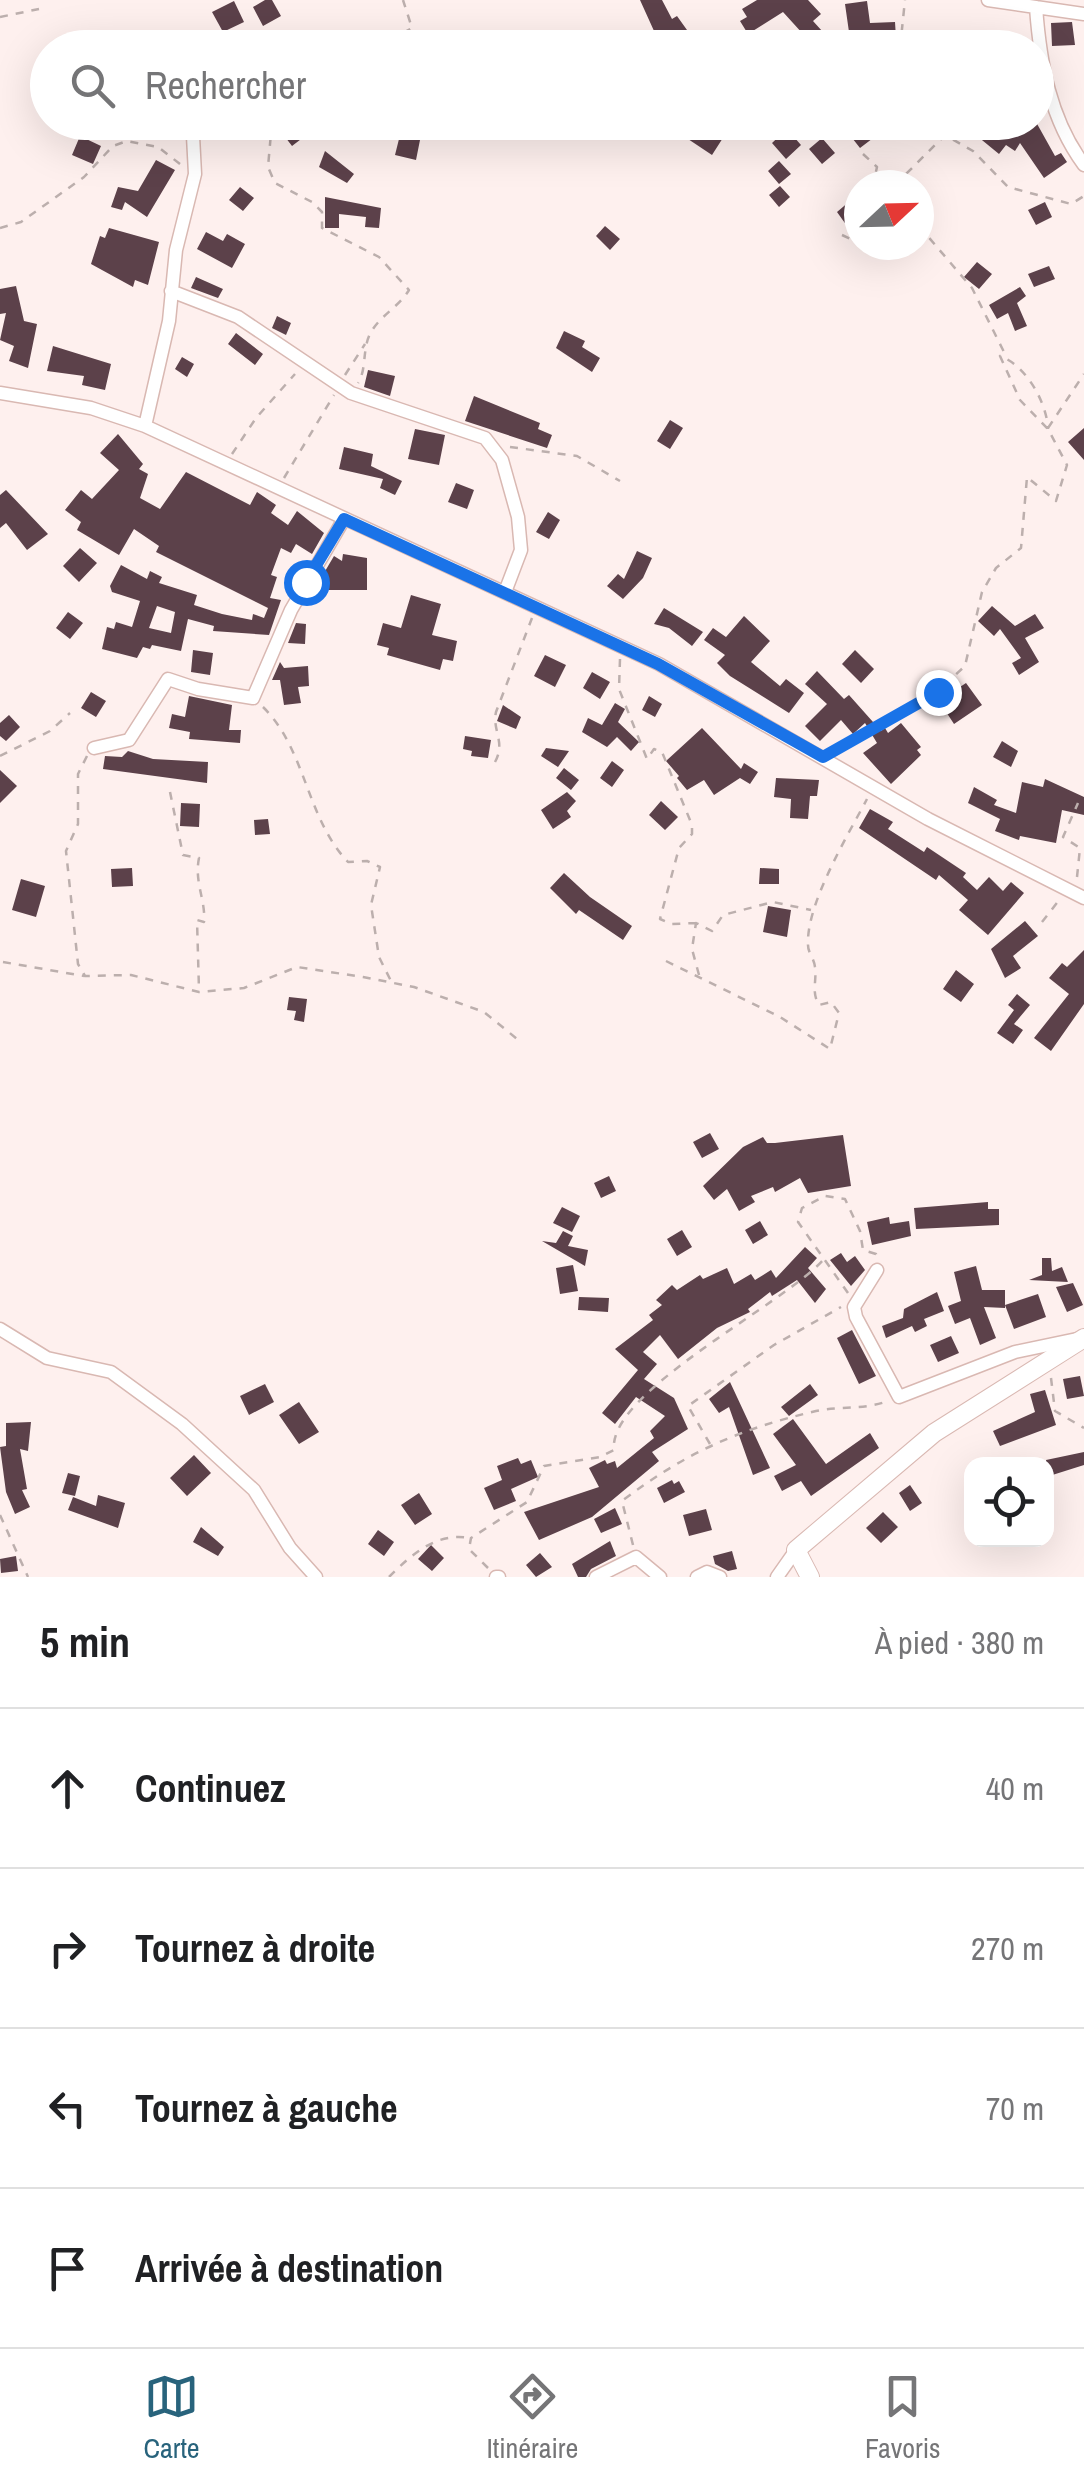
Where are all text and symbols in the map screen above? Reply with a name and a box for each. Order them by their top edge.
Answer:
search box [30,30,1054,140]
icon: search [65,58,120,113]
text: Rechercher [145,60,306,111]
north arrow [844,170,934,260]
route start [284,560,330,606]
route end [916,670,962,716]
map controls [964,1457,1054,1547]
button: locate [964,1457,1054,1547]
text: 5 min [40,1614,130,1670]
text: À pied · 380 m [875,1621,1044,1664]
icon: ahead [40,1761,95,1816]
text: Continuez [135,1763,286,1814]
text: 40 m [986,1767,1044,1810]
icon: right [40,1921,95,1976]
text: Tournez à droite [135,1923,375,1974]
text: 270 m [971,1927,1044,1970]
icon: left [40,2081,95,2136]
text: Tournez à gauche [135,2083,398,2134]
text: 70 m [986,2087,1044,2130]
icon: arrive [40,2241,95,2296]
text: Arrivée à destination [135,2243,443,2294]
tab: Carte [143,2369,200,2467]
tab: Itinéraire [486,2369,578,2467]
tab: Favoris [865,2369,941,2467]

